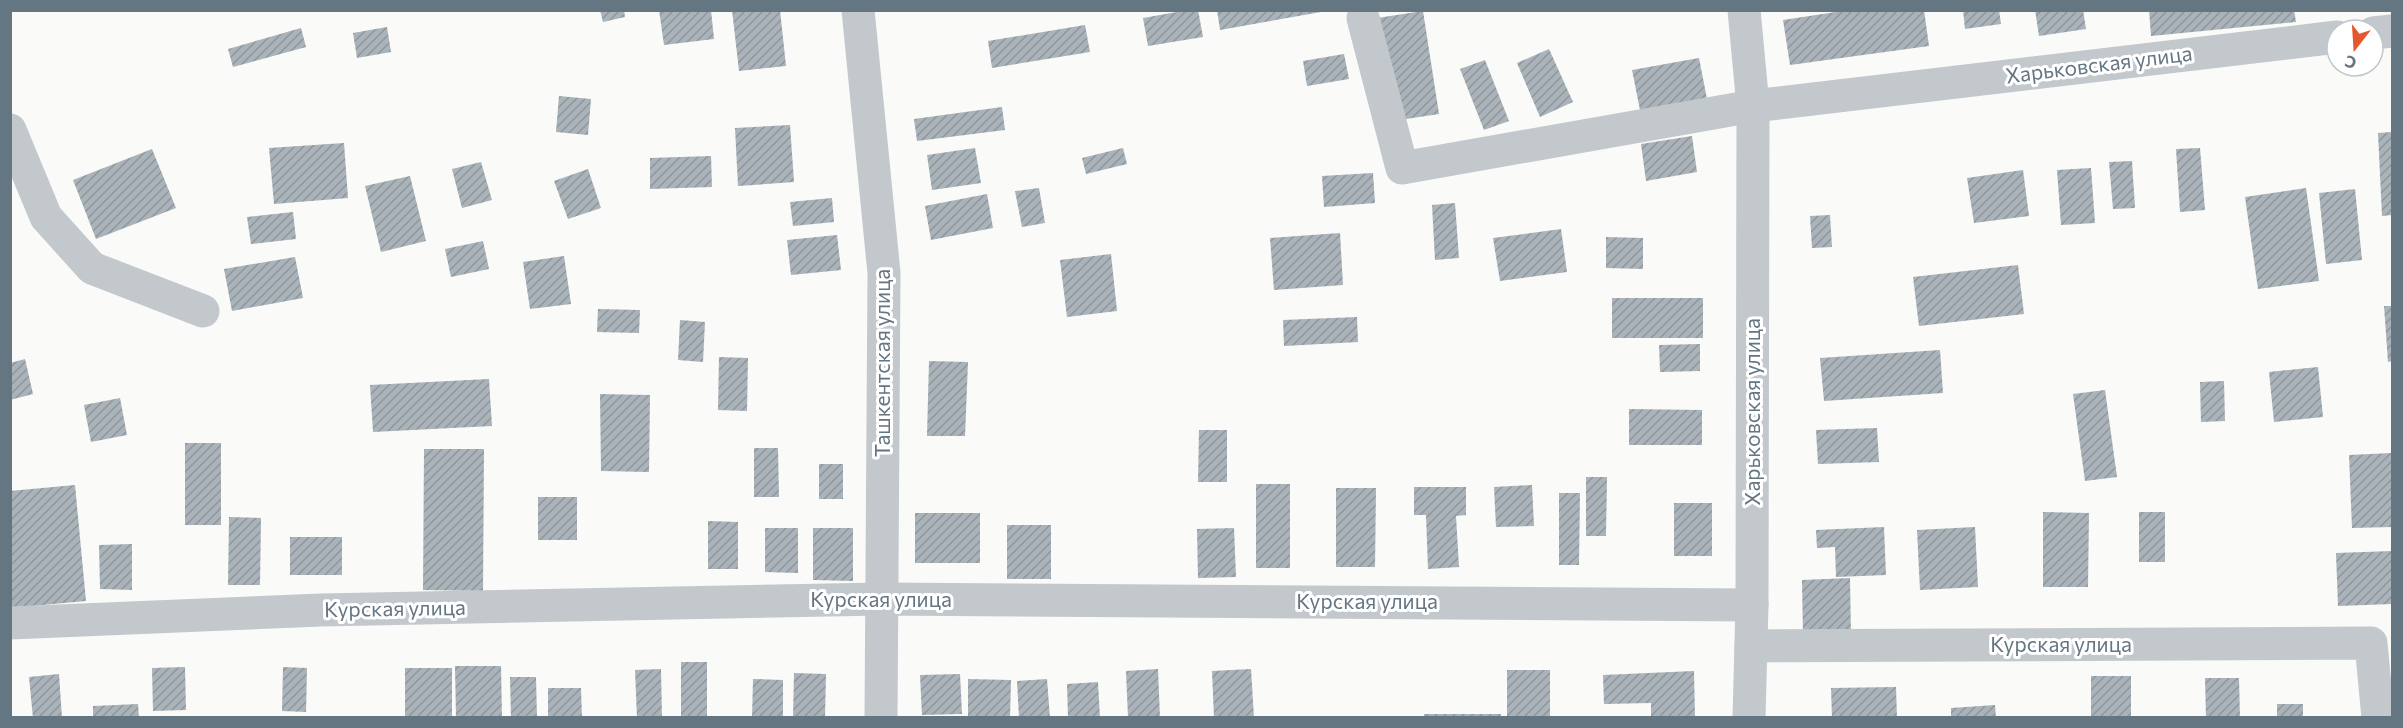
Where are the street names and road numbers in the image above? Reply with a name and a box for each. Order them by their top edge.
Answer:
street label: Харьковская улица [2004,40,2193,87]
street label: Ташкентская улица [869,269,894,457]
street label: Харьковская улица [1739,318,1764,506]
street label: Курская улица [810,586,952,611]
street label: Курская улица [1296,588,1438,613]
street label: Курская улица [324,594,466,621]
street label: Курская улица [1990,631,2132,656]

